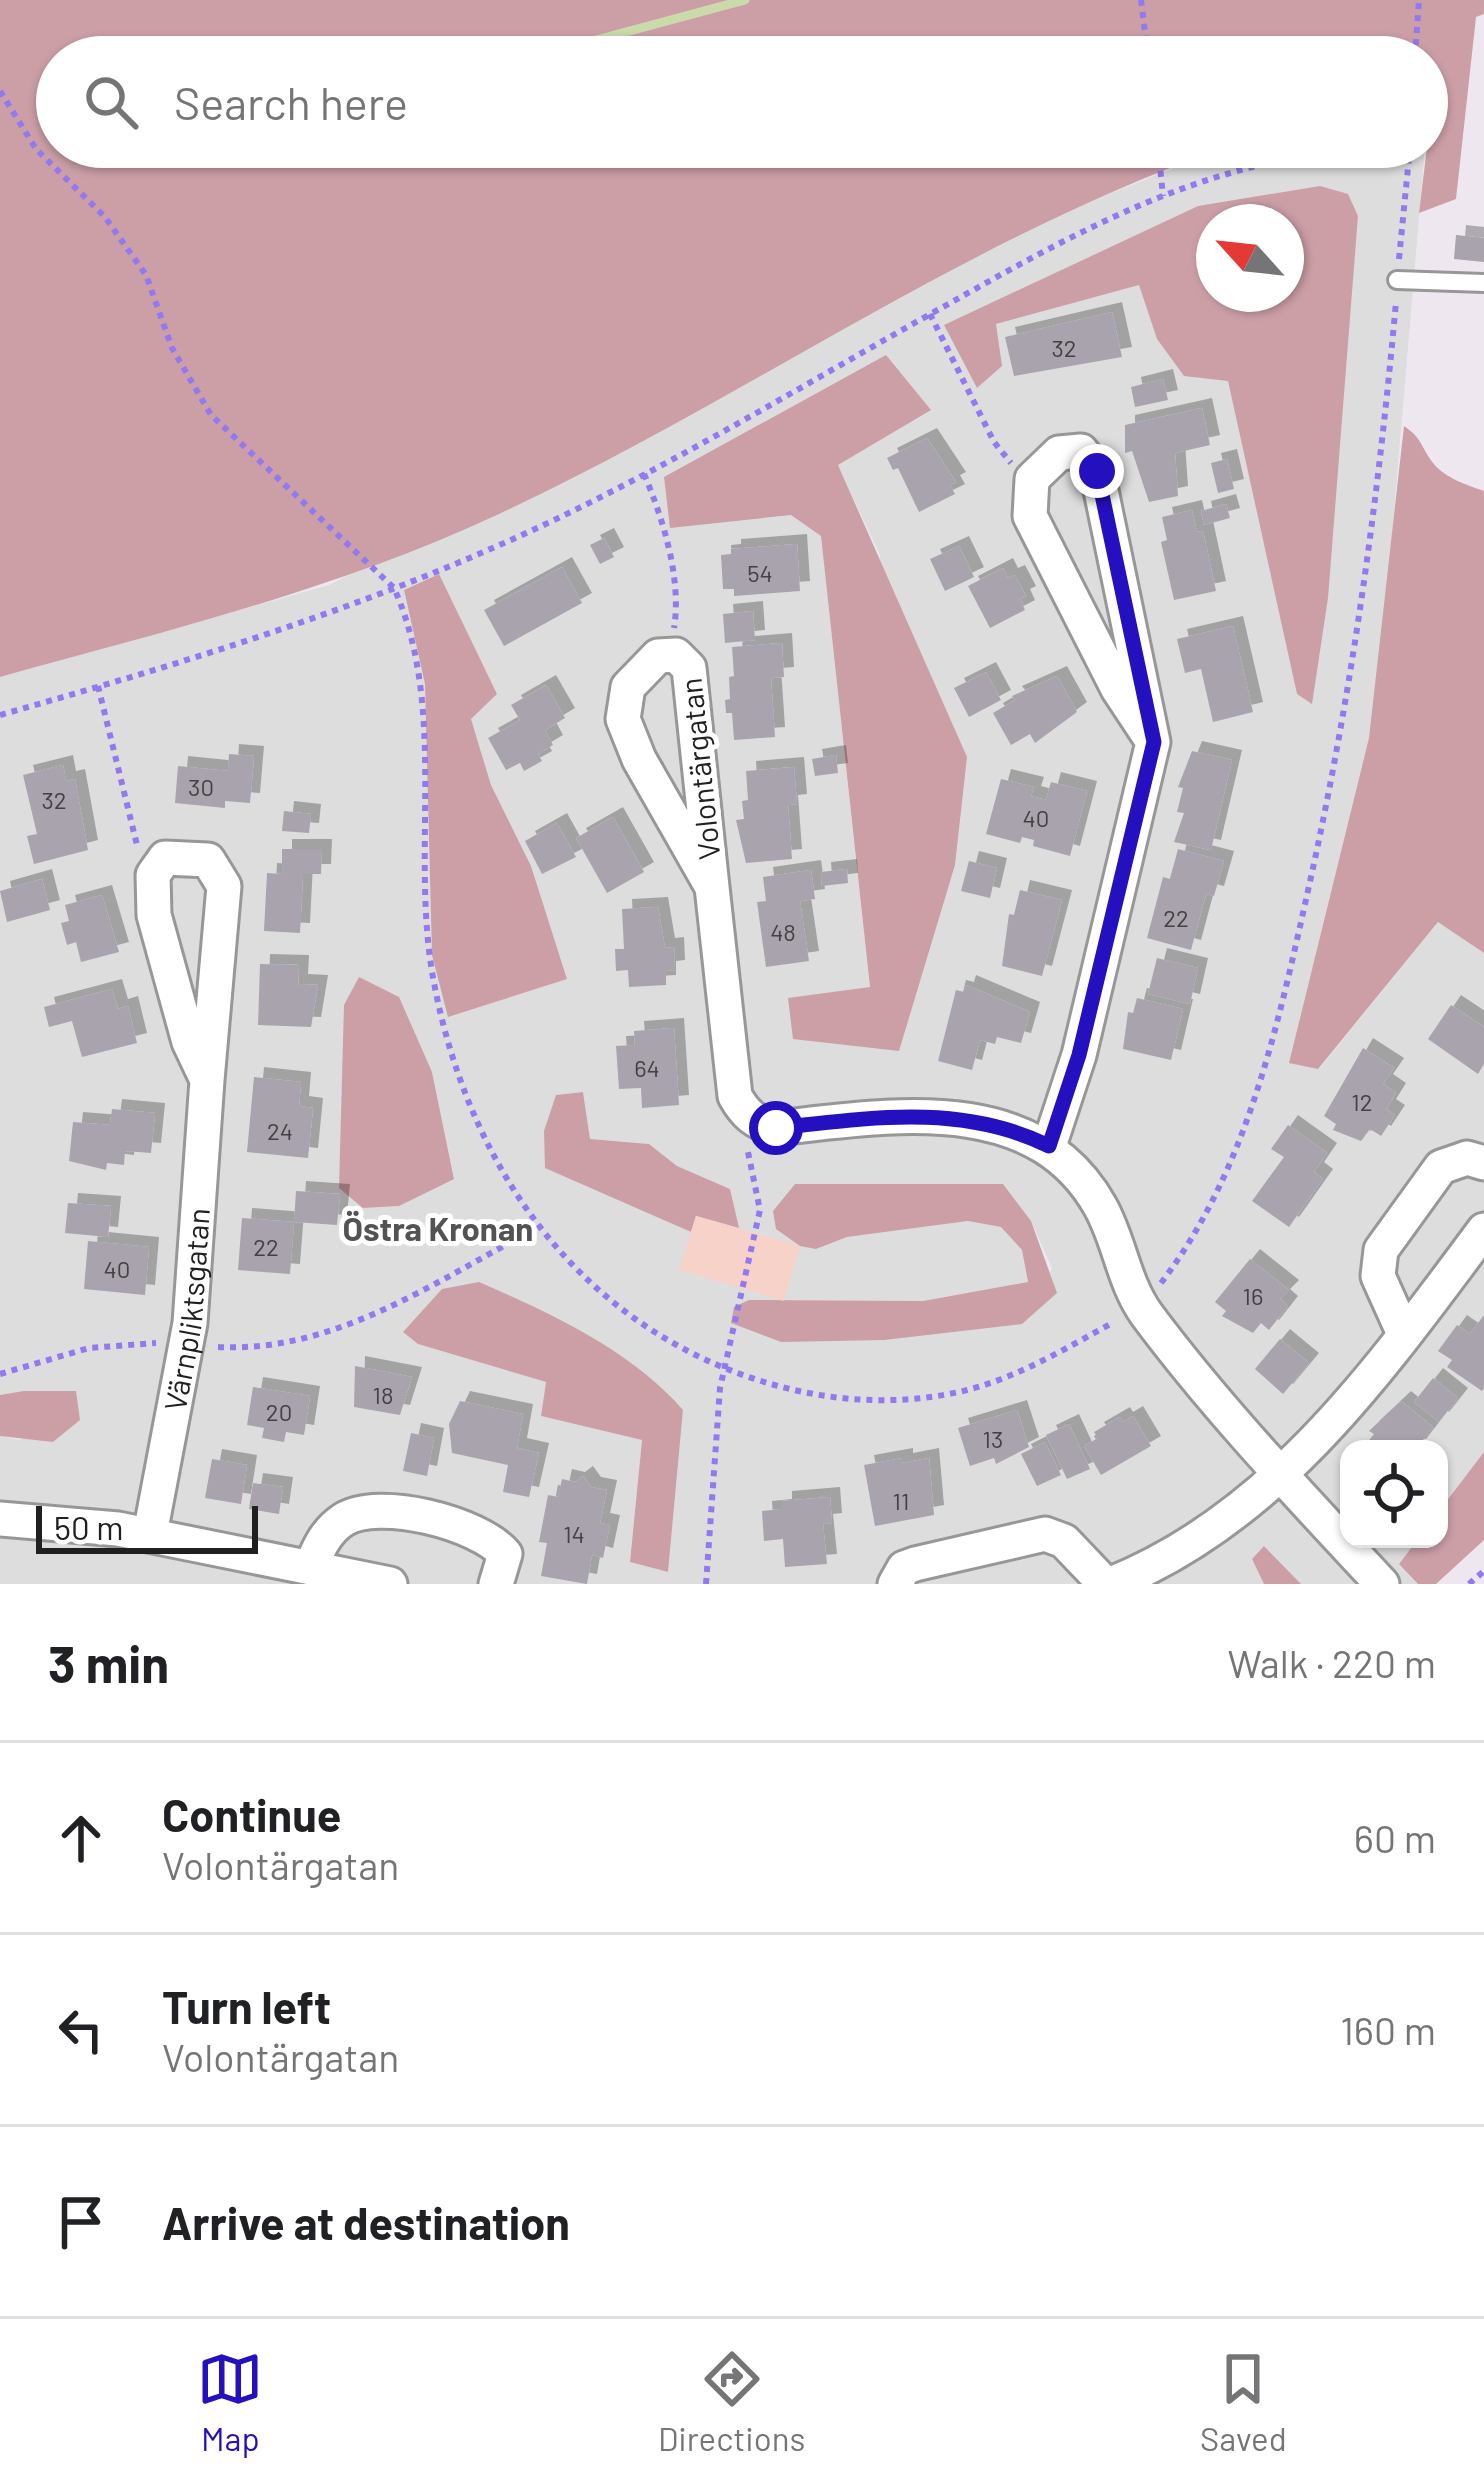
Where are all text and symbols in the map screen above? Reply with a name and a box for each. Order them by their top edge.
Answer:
search box [36,36,1448,168]
icon: search [78,69,144,135]
text: Search here [174,75,408,129]
north arrow [1196,204,1304,312]
house number: 32 [1051,333,1077,362]
route end [1070,444,1124,498]
house number: 54 [747,558,773,587]
street label: Volontärgatan [672,676,726,862]
house number: 30 [188,772,214,801]
house number: 32 [41,785,67,814]
house number: 40 [1023,803,1049,832]
house number: 22 [1163,903,1189,932]
house number: 48 [770,917,796,946]
house number: 64 [634,1053,660,1082]
house number: 12 [1351,1087,1373,1116]
route start [749,1101,803,1155]
house number: 24 [267,1116,293,1145]
street label: Värnpliktsgatan [156,1207,216,1413]
district label: Östra Kronan [343,1208,533,1248]
house number: 22 [253,1232,279,1261]
house number: 40 [104,1254,130,1283]
house number: 16 [1243,1281,1263,1310]
house number: 18 [373,1380,393,1409]
house number: 20 [266,1397,292,1426]
house number: 13 [983,1424,1003,1453]
map controls [1340,1440,1448,1548]
button: locate [1340,1440,1448,1548]
house number: 11 [893,1486,909,1515]
scale bar [36,1500,258,1553]
text: 50 m [54,1507,124,1547]
house number: 14 [563,1519,585,1548]
text: 3 min [48,1632,169,1693]
text: Walk · 220 m [1227,1639,1436,1686]
text: Continue [162,1787,341,1841]
icon: ahead [48,1805,114,1871]
text: 60 m [1354,1814,1436,1861]
text: Volontärgatan [162,1841,399,1888]
text: Turn left [162,1979,331,2033]
icon: left [48,1997,114,2063]
text: 160 m [1340,2006,1436,2053]
text: Volontärgatan [162,2033,399,2080]
icon: arrive [48,2189,114,2255]
text: Arrive at destination [162,2195,570,2249]
tab: Map [197,2346,263,2458]
tab: Directions [658,2346,805,2458]
tab: Saved [1200,2346,1287,2458]

